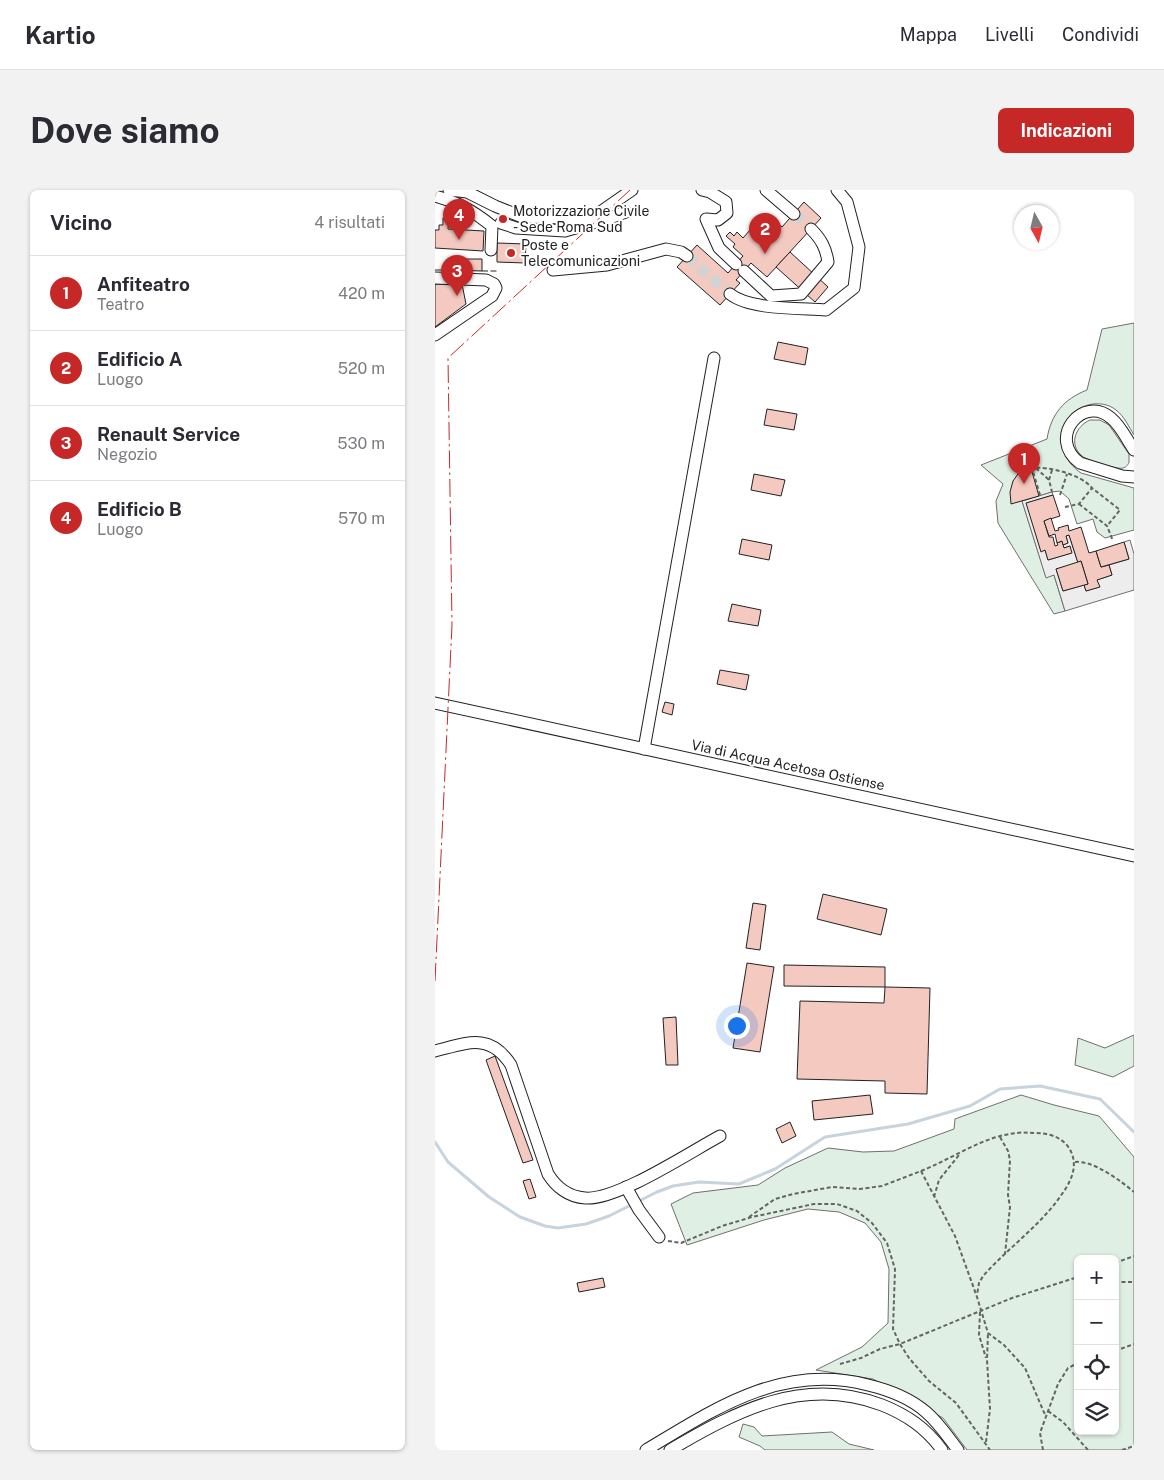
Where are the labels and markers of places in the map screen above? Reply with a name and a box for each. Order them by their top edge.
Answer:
pin: 4 [443,199,475,240]
place label: Motorizzazione Civile - Sede Roma Sud [513,203,649,235]
marker: Motorizzazione Civile - Sede Roma Sud [497,213,509,225]
pin: 2 [749,213,781,254]
place label: Poste e Telecomunicazioni [521,237,640,269]
marker: Poste e Telecomunicazioni [505,247,517,259]
pin: 3 [441,255,473,296]
pin: 1 [1008,443,1040,484]

